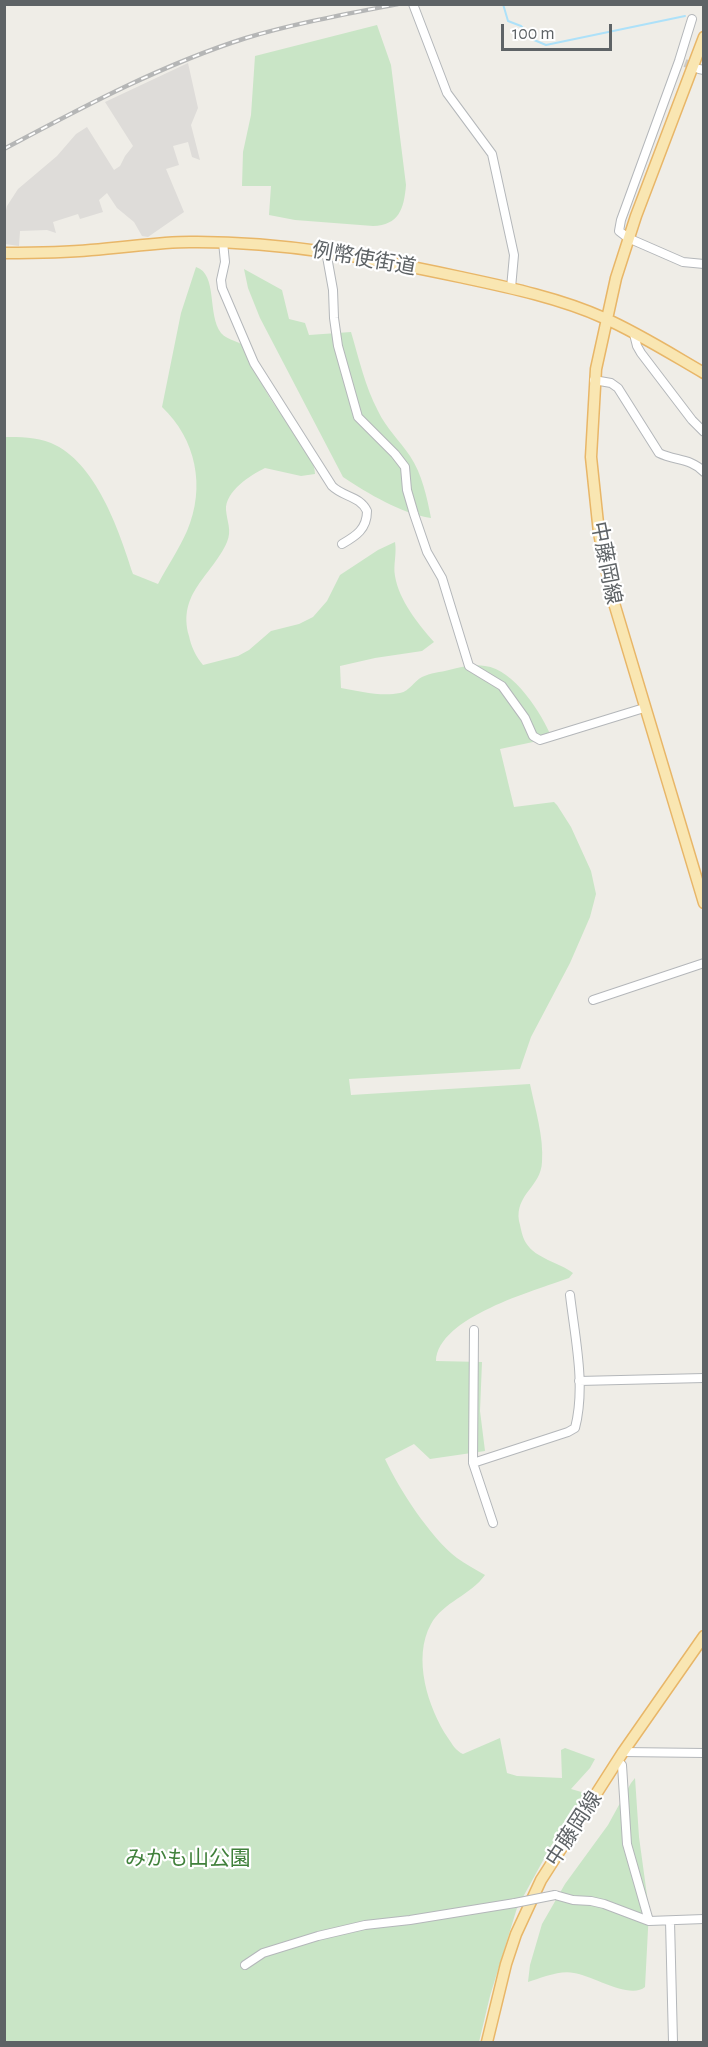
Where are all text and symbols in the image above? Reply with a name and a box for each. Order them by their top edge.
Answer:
scale bar [504,12,615,50]
text: 100 m [512,25,555,43]
street label: 例幣使街道 [310,237,418,281]
street label: 中藤岡線 [586,519,626,607]
street label: 中藤岡線 [541,1787,607,1871]
park label: みかも山公園 [125,1846,251,1872]

